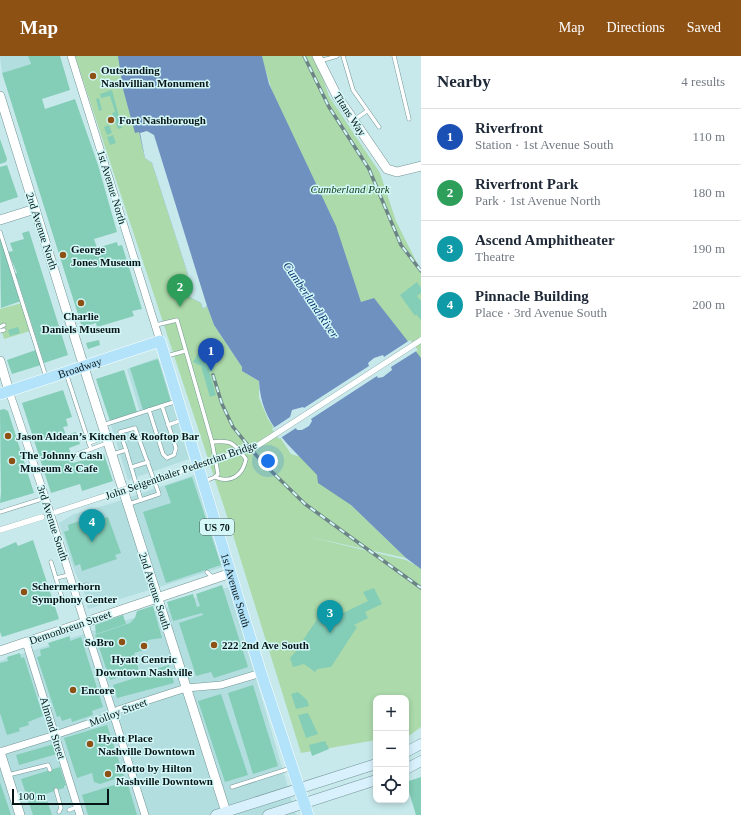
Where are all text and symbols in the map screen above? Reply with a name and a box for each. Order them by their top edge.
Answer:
text: Map [20,17,58,38]
text: Map [559,20,584,35]
text: Directions [606,20,665,35]
text: Saved [687,20,721,35]
place label: Outstanding Nashvillian Monument [101,64,209,89]
marker: Outstanding Nashvillian Monument [88,71,98,81]
text: Nearby [437,72,491,91]
text: 4 results [681,74,725,89]
street label: Titans Way [331,90,369,138]
place label: Fort Nashborough [119,114,206,126]
marker: Fort Nashborough [106,115,116,125]
text: Riverfront [475,120,543,136]
text: 1 [447,129,453,144]
text: 110 m [693,129,725,144]
text: Station · 1st Avenue South [475,137,613,152]
street label: 1st Avenue North [95,149,129,226]
text: Riverfront Park [475,176,578,192]
park label: Cumberland Park [310,183,391,195]
text: 2 [447,185,453,200]
text: 180 m [692,185,725,200]
street label: 2nd Avenue North [24,191,60,272]
text: Park · 1st Avenue North [475,193,600,208]
text: Ascend Amphitheater [475,232,615,248]
text: 3 [447,241,453,256]
text: 190 m [692,241,725,256]
place label: George Jones Museum [71,243,141,268]
text: Theatre [475,249,515,264]
marker: George Jones Museum [58,250,68,260]
water label: Cumberland River [280,259,342,341]
pin: 2 [167,274,193,307]
text: Pinnacle Building [475,288,589,304]
text: 4 [447,297,453,312]
text: 200 m [692,297,725,312]
marker: Charlie Daniels Museum [76,298,86,308]
text: Place · 3rd Avenue South [475,305,607,320]
place label: Charlie Daniels Museum [42,310,120,335]
pin: 1 [198,338,224,371]
street label: Broadway [56,355,104,380]
place label: Jason Aldean’s Kitchen & Rooftop Bar [16,430,199,442]
marker: Jason Aldean’s Kitchen & Rooftop Bar [3,431,13,441]
street label: John Seigenthaler Pedestrian Bridge [104,438,259,502]
place label: The Johnny Cash Museum & Cafe [20,449,103,474]
your location [258,451,278,471]
marker: The Johnny Cash Museum & Cafe [7,456,17,466]
street label: 3rd Avenue South [35,484,71,563]
pin: 4 [79,509,105,542]
road number: US 70 [200,519,234,535]
street label: 2nd Avenue South [137,551,173,632]
street label: 1st Avenue South [219,552,253,629]
place label: Schermerhorn Symphony Center [32,580,117,605]
marker: Schermerhorn Symphony Center [19,587,29,597]
pin: 3 [317,600,343,633]
street label: Demonbreun Street [27,607,113,647]
place label: SoBro [85,636,114,648]
marker: SoBro [117,637,127,647]
place label: 222 2nd Ave South [222,639,309,651]
marker: 222 2nd Ave South [209,640,219,650]
marker: Hyatt Centric Downtown Nashville [139,641,149,651]
place label: Hyatt Centric Downtown Nashville [96,653,193,678]
place label: Encore [81,684,115,696]
marker: Encore [68,685,78,695]
street label: Almond Street [38,695,68,761]
map controls [373,695,409,803]
button: + [373,695,409,731]
street label: Molloy Street [87,696,149,728]
button: − [373,731,409,767]
place label: Hyatt Place Nashville Downtown [98,732,195,757]
marker: Hyatt Place Nashville Downtown [85,739,95,749]
place label: Motto by Hilton Nashville Downtown [116,762,213,787]
button: locate [373,767,409,803]
marker: Motto by Hilton Nashville Downtown [103,769,113,779]
scale bar [12,787,109,806]
text: 100 m [18,790,46,802]

